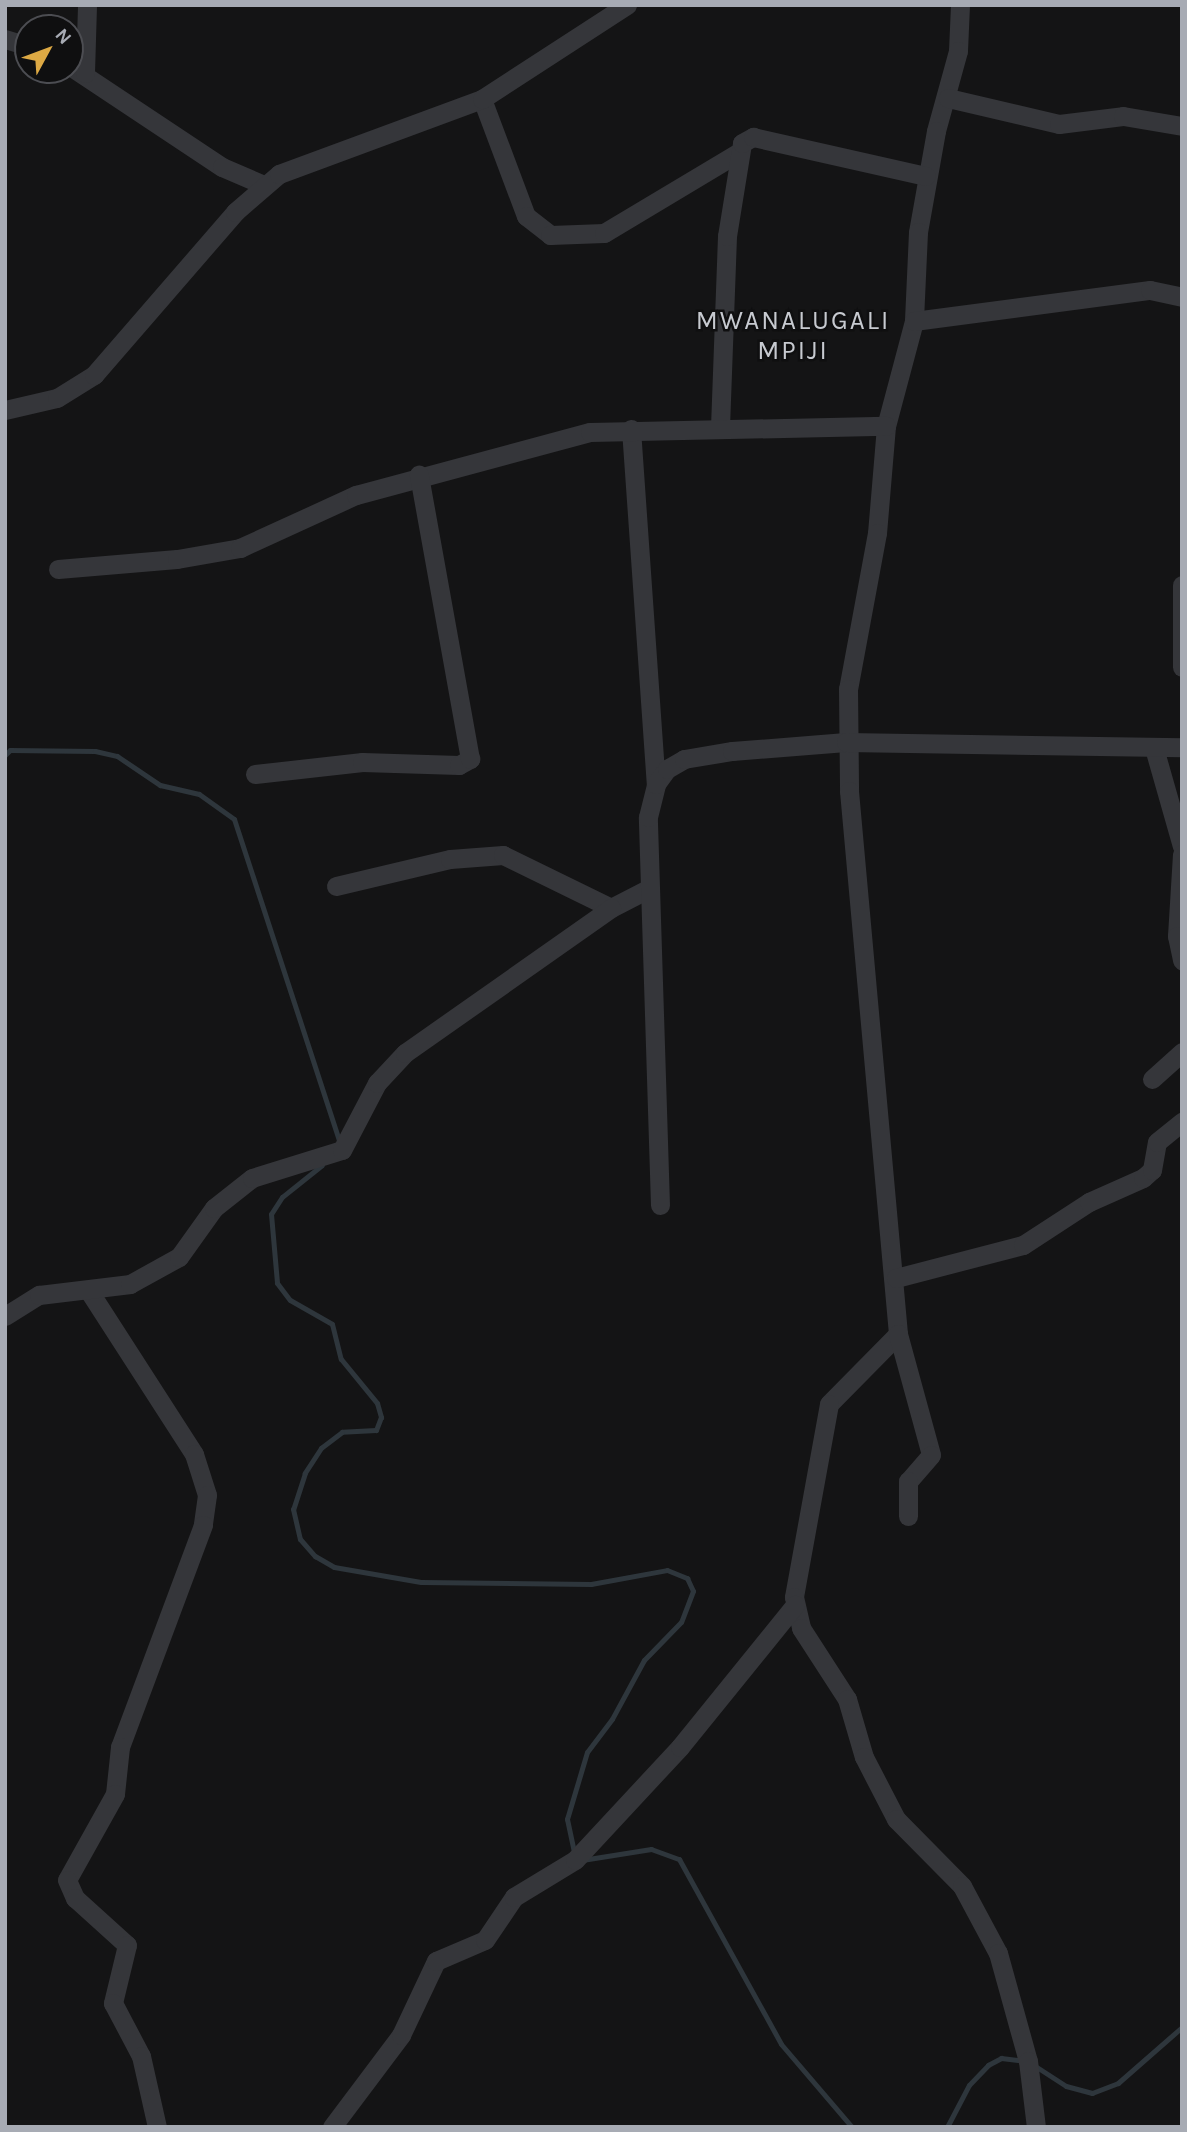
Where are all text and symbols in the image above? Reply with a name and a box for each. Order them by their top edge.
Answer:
north arrow [14,14,84,84]
text: N [51,24,76,49]
district label: MWANALUGALI MPIJI [697,305,889,366]

